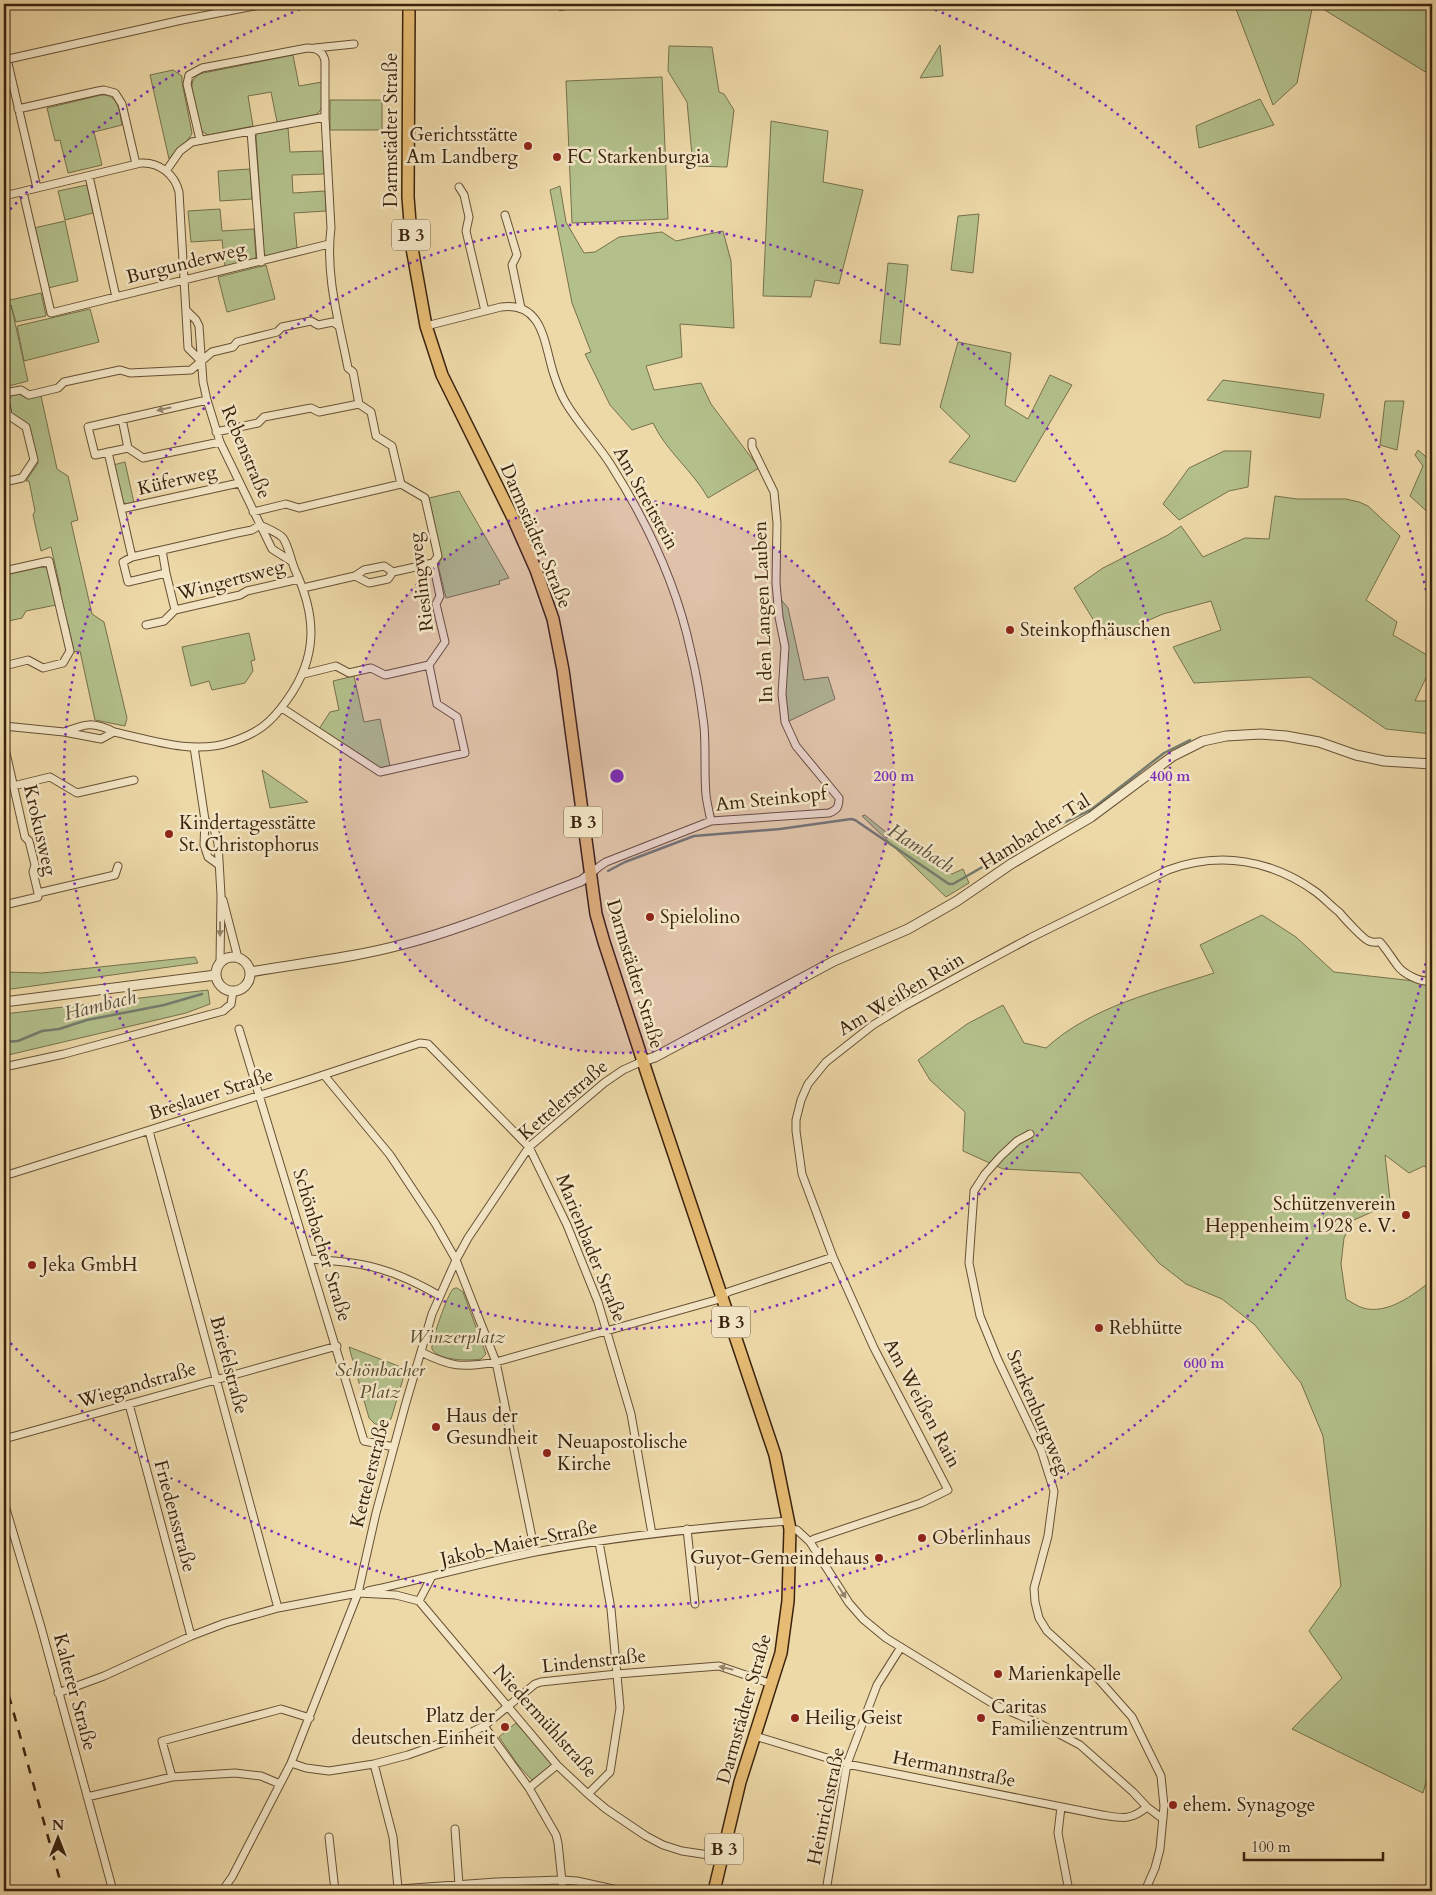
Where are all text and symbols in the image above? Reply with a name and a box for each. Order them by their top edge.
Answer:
street label: Darmstädter Straße [378,53,404,207]
place label: Gerichtsstätte Am Landberg [406,122,518,170]
marker: Gerichtsstätte Am Landberg [522,140,534,152]
place label: FC Starkenburgia [567,144,709,170]
marker: FC Starkenburgia [551,151,563,163]
road number: B 3 [392,220,430,250]
street label: Burgunderweg [124,236,249,290]
street label: Rebenstraße [215,401,277,503]
one-way arrow [157,405,172,413]
street label: Am Streitstein [607,442,685,554]
street label: Küferweg [135,458,219,502]
street label: Darmstädter Straße [494,460,578,612]
street label: In den Langen Lauben [747,520,779,704]
street label: Rieslingweg [402,531,440,633]
street label: Wingertsweg [173,553,288,607]
place label: Steinkopfhäuschen [1020,617,1171,643]
marker: Steinkopfhäuschen [1004,624,1016,636]
text: 200 m [874,766,915,786]
text: 400 m [1150,766,1191,786]
centre of rings [608,767,626,785]
street label: Am Steinkopf [714,780,831,818]
street label: Krokusweg [17,782,63,878]
street label: Hambacher Tal [975,788,1095,876]
road number: B 3 [564,806,602,838]
place label: Kindertagesstätte St. Christophorus [179,810,319,858]
water label: Hambach [883,817,960,879]
marker: Kindertagesstätte St. Christophorus [163,828,175,840]
street label: Darmstädter Straße [600,896,670,1052]
place label: Spielolino [660,904,740,930]
marker: Spielolino [644,911,656,923]
one-way arrow [216,921,224,937]
street label: Am Weißen Rain [833,946,969,1042]
water label: Hambach [61,983,139,1027]
street label: Kettelerstraße [512,1054,614,1146]
street label: Breslauer Straße [145,1062,277,1126]
street label: Schönbacher Straße [286,1165,358,1325]
street label: Marienbader Straße [549,1170,633,1326]
place label: Schützenverein Heppenheim 1928 e. V. [1205,1191,1396,1239]
marker: Schützenverein Heppenheim 1928 e. V. [1400,1209,1412,1221]
place label: Jeka GmbH [39,1252,138,1278]
marker: Jeka GmbH [26,1259,38,1271]
road number: B 3 [712,1306,750,1338]
street label: Briefelstraße [203,1313,255,1417]
place label: Rebhütte [1109,1315,1182,1341]
marker: Rebhütte [1093,1322,1105,1334]
park label: Winzerplatz [409,1324,506,1350]
street label: Am Weißen Rain [877,1334,967,1472]
street label: Starkenburgweg [1000,1346,1076,1479]
text: 600 m [1184,1353,1225,1373]
street label: Wiegandstraße [74,1356,199,1415]
park label: Schönbacher Platz [335,1357,426,1405]
place label: Haus der Gesundheit [446,1403,538,1451]
street label: Kettelerstraße [344,1416,396,1530]
marker: Haus der Gesundheit [430,1421,442,1433]
place label: Neuapostolische Kirche [557,1429,688,1477]
marker: Neuapostolische Kirche [541,1447,553,1459]
street label: Friedensstraße [148,1457,202,1575]
street label: Jakob-Maier-Straße [435,1514,600,1573]
place label: Oberlinhaus [932,1525,1031,1551]
marker: Oberlinhaus [916,1532,928,1544]
place label: Guyot-Gemeindehaus [690,1545,869,1571]
marker: Guyot-Gemeindehaus [873,1552,885,1564]
one-way arrow [837,1585,847,1598]
street label: Kalterer Straße [47,1631,103,1753]
street label: Darmstädter Straße [710,1631,778,1787]
street label: Lindenstraße [541,1643,647,1679]
street label: Niedermühlstraße [487,1658,603,1784]
place label: Marienkapelle [1008,1661,1121,1687]
one-way arrow [718,1664,733,1672]
marker: Marienkapelle [992,1668,1004,1680]
place label: Caritas Familienzentrum [991,1694,1129,1742]
place label: Platz der deutschen Einheit [352,1703,495,1751]
place label: Heilig Geist [805,1705,902,1731]
marker: Heilig Geist [789,1712,801,1724]
marker: Caritas Familienzentrum [975,1712,987,1724]
marker: Platz der deutschen Einheit [499,1721,511,1733]
street label: Hermannstraße [890,1744,1018,1794]
street label: Heinrichstraße [801,1745,851,1867]
place label: ehem. Synagoge [1183,1792,1315,1818]
marker: ehem. Synagoge [1167,1799,1179,1811]
north arrow [32,1812,82,1862]
text: N [52,1816,64,1835]
scale bar [1244,1830,1382,1862]
road number: B 3 [705,1834,743,1865]
text: 100 m [1251,1837,1291,1857]

